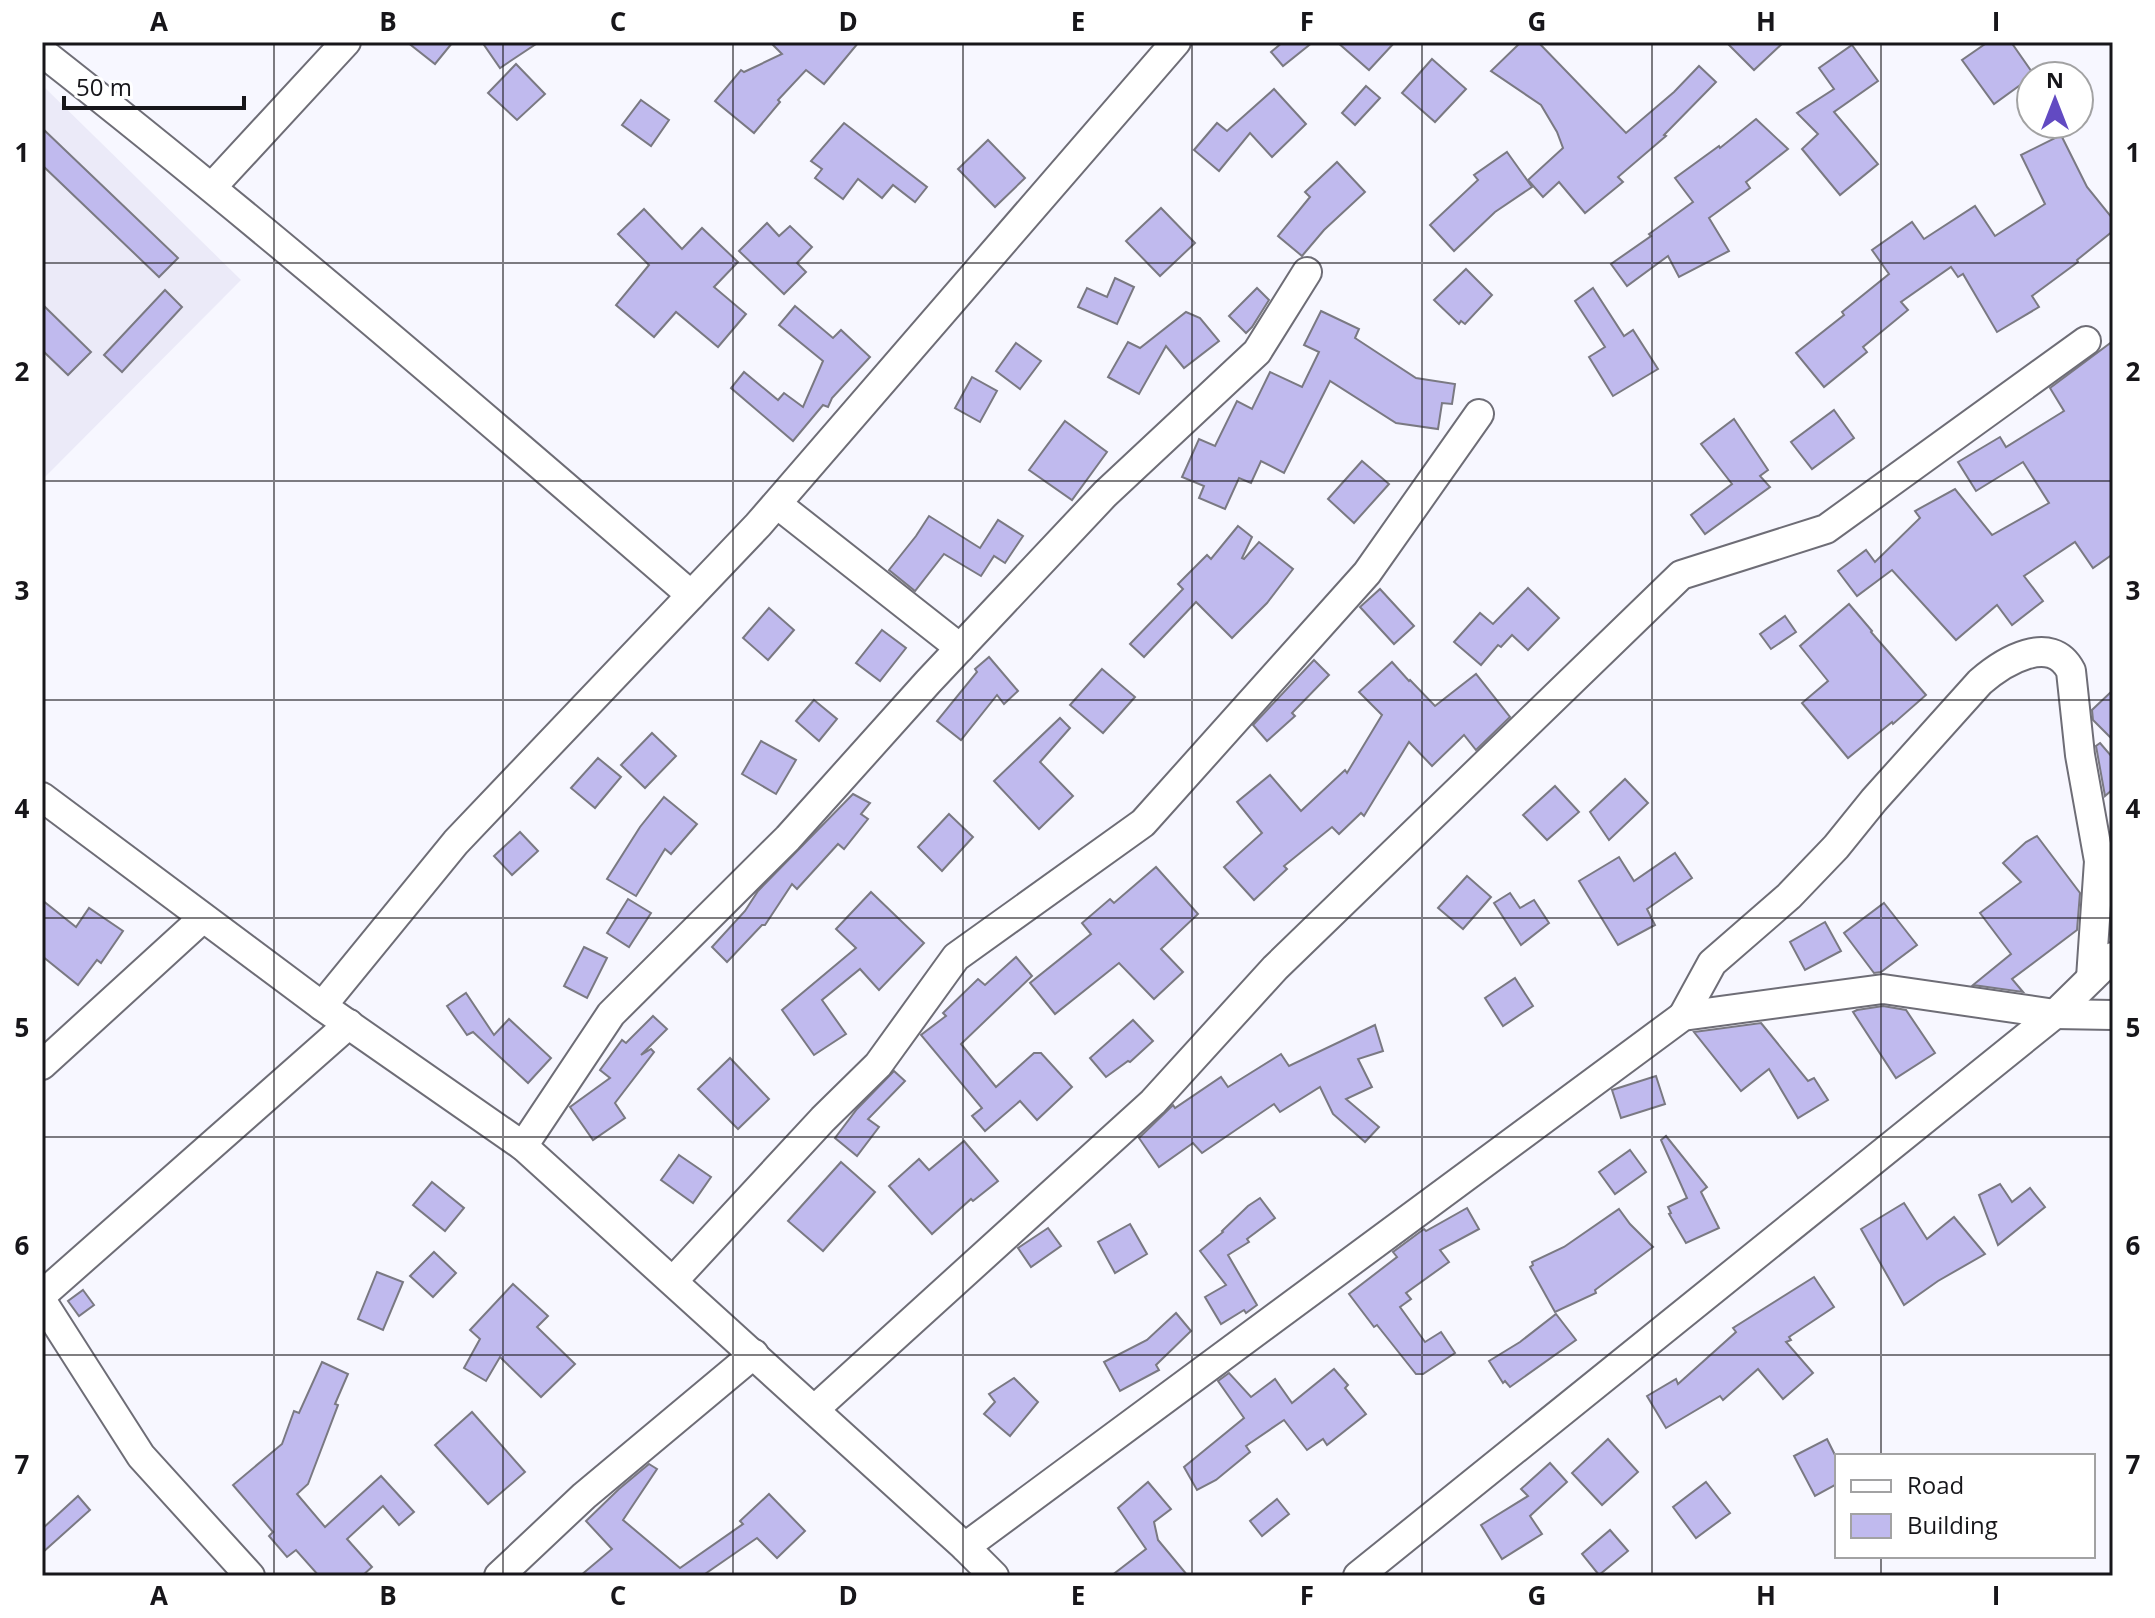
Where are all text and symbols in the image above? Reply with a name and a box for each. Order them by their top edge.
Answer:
text: A [150,3,168,39]
text: B [379,3,397,39]
text: C [610,3,626,39]
text: D [838,3,858,39]
text: E [1071,3,1085,39]
text: F [1300,3,1314,39]
text: G [1528,3,1546,39]
text: H [1756,3,1776,39]
text: I [1992,3,2000,39]
scale bar [64,60,244,110]
north arrow [2015,60,2095,140]
text: N [2046,64,2064,94]
text: 50 m [76,70,132,103]
text: 1 [15,134,29,170]
text: 1 [2126,134,2140,170]
text: 2 [15,353,30,389]
text: 2 [2126,353,2141,389]
text: 3 [15,572,29,608]
text: 3 [2126,572,2140,608]
text: 4 [15,790,30,826]
text: 4 [2126,790,2141,826]
text: 5 [15,1009,29,1045]
text: 5 [2126,1009,2140,1045]
text: 6 [15,1227,30,1263]
text: 6 [2126,1227,2141,1263]
text: 7 [15,1446,30,1482]
text: 7 [2126,1446,2141,1482]
legend [1835,1454,2095,1558]
text: Road [1907,1468,1964,1501]
text: Building [1907,1508,1998,1541]
text: A [150,1577,168,1613]
text: B [379,1577,397,1613]
text: C [610,1577,626,1613]
text: D [838,1577,858,1613]
text: E [1071,1577,1085,1613]
text: F [1300,1577,1314,1613]
text: G [1528,1577,1546,1613]
text: H [1756,1577,1776,1613]
text: I [1992,1577,2000,1613]

